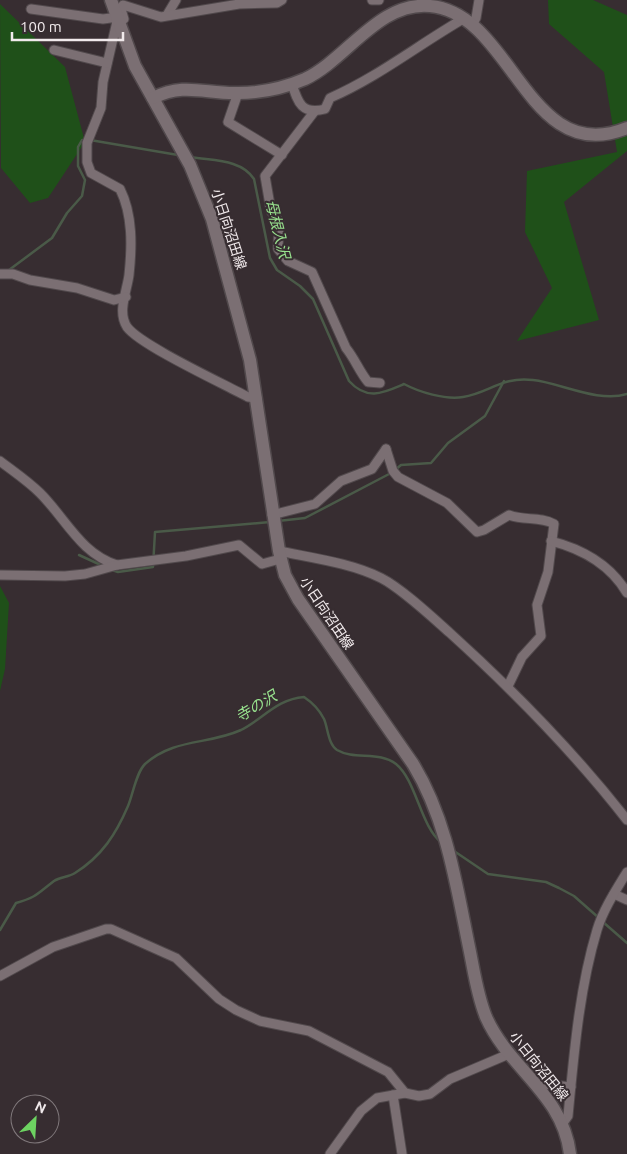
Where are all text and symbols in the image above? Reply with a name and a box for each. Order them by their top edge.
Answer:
scale bar [12,10,124,42]
text: 100 m [20,18,62,35]
street label: 小日向沼田線 [208,187,250,271]
water label: 母根入沢 [262,198,294,262]
street label: 小日向沼田線 [297,574,357,652]
water label: 寺の沢 [232,686,281,725]
street label: 小日向沼田線 [506,1028,572,1104]
north arrow [10,1094,60,1144]
text: N [32,1098,49,1117]

